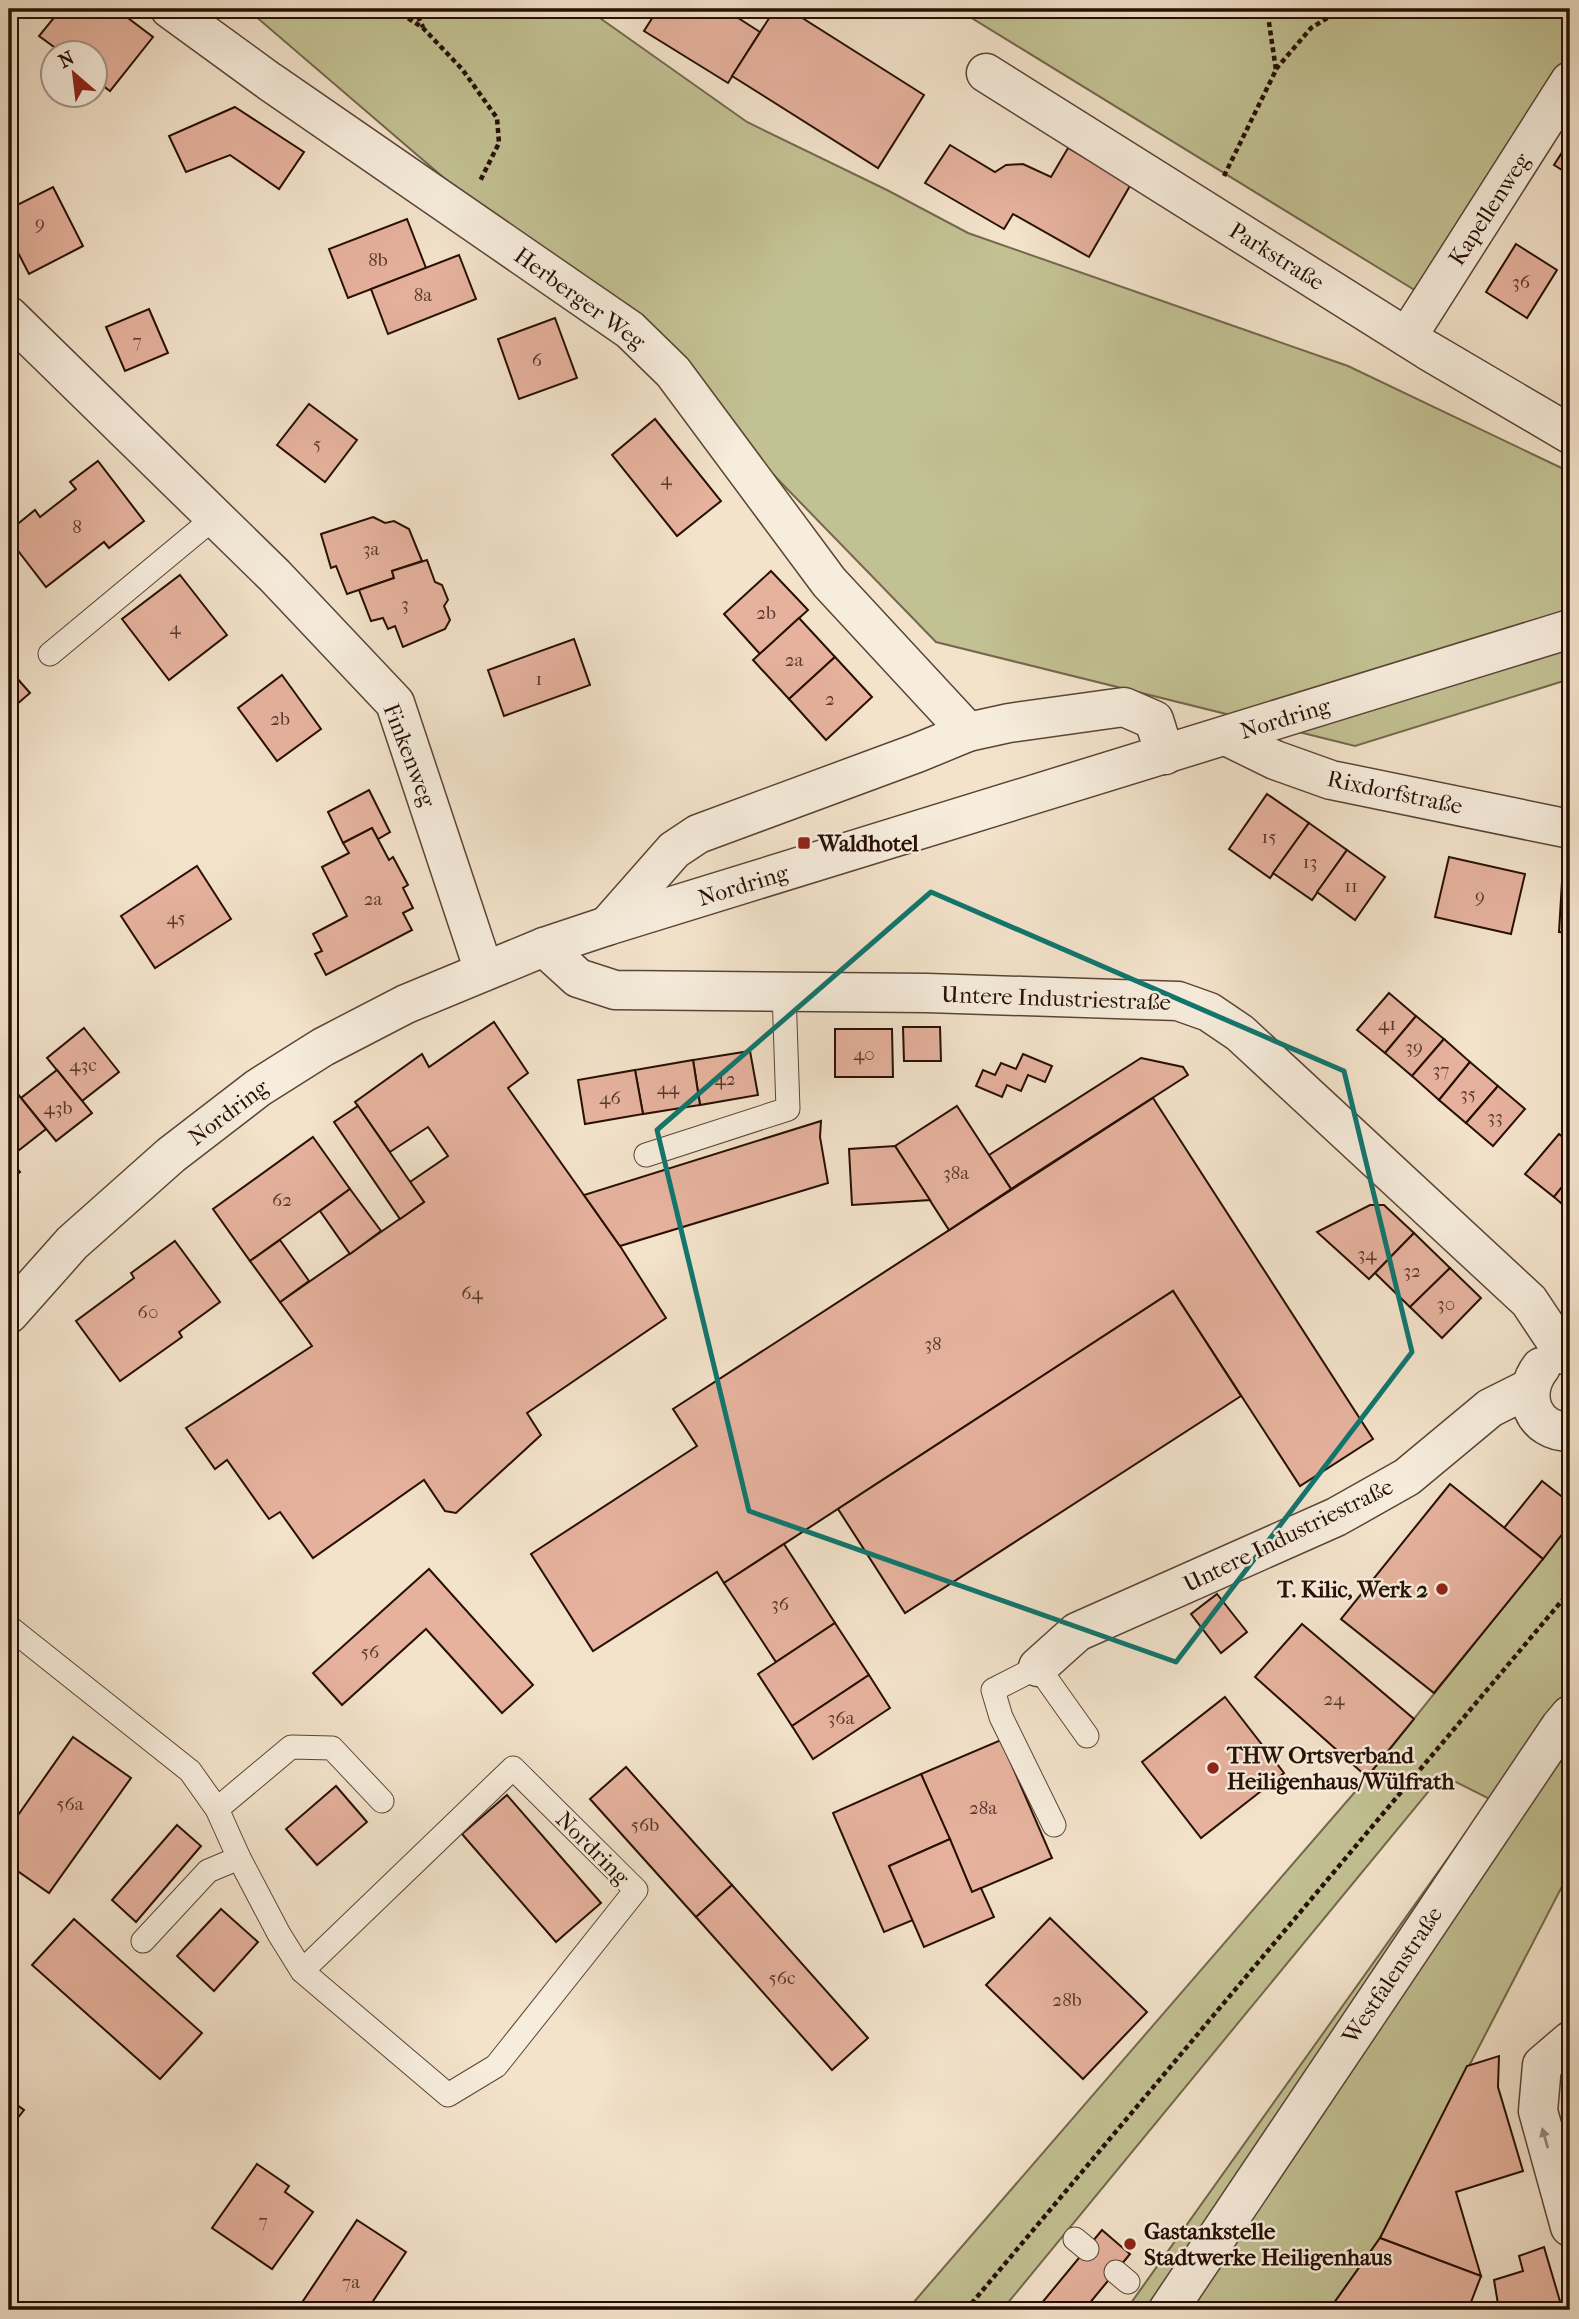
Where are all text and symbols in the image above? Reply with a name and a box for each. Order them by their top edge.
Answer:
north arrow [38,38,108,108]
text: N [55,47,79,73]
street label: Kapellenweg [1443,147,1536,271]
house number: 9 [35,212,45,234]
street label: Parkstraße [1224,217,1329,296]
street label: Herberger Weg [509,242,651,355]
house number: 8b [368,249,388,271]
house number: 36 [1512,271,1531,293]
house number: 8a [414,284,432,306]
house number: 7 [132,330,142,352]
house number: 6 [532,349,543,371]
house number: 5 [313,433,321,455]
house number: 4 [660,468,672,490]
house number: 8 [72,516,82,538]
house number: 3a [363,538,379,560]
house number: 3 [401,593,409,615]
house number: 2b [756,602,776,624]
house number: 4 [169,617,181,639]
house number: 2a [785,649,803,671]
house number: 1 [536,668,542,690]
house number: 2 [825,688,835,710]
street label: Nordring [1237,692,1334,745]
street label: Finkenweg [377,700,442,811]
house number: 2b [270,708,290,730]
street label: Rixdorfstraße [1325,765,1465,820]
house number: 15 [1262,826,1276,848]
place label: Waldhotel [817,830,919,857]
marker: Waldhotel [796,835,812,851]
house number: 13 [1303,851,1317,873]
street label: Nordring [695,859,792,912]
house number: 11 [1344,875,1358,897]
house number: 9 [1475,885,1485,907]
house number: 2a [364,888,382,910]
house number: 45 [167,907,185,929]
street label: Untere Industriestraße [941,981,1171,1016]
house number: 41 [1378,1013,1396,1035]
house number: 39 [1405,1036,1423,1058]
house number: 40 [853,1043,875,1065]
house number: 43c [69,1054,97,1076]
house number: 37 [1433,1059,1449,1081]
house number: 42 [715,1068,736,1090]
street label: Nordring [183,1073,274,1151]
house number: 44 [657,1077,680,1099]
house number: 35 [1460,1083,1476,1105]
house number: 46 [599,1087,621,1109]
house number: 43b [44,1097,73,1119]
house number: 33 [1487,1106,1503,1128]
house number: 38a [943,1162,969,1184]
house number: 62 [272,1189,292,1211]
house number: 34 [1357,1243,1377,1265]
house number: 32 [1403,1260,1421,1282]
house number: 64 [461,1282,483,1304]
house number: 30 [1437,1293,1455,1315]
house number: 60 [138,1301,158,1323]
house number: 38 [924,1333,942,1355]
street label: Untere Industriestraße [1179,1473,1397,1598]
place label: T. Kilic, Werk 2 [1276,1576,1428,1603]
marker: T. Kilic, Werk 2 [1434,1581,1450,1597]
house number: 36 [771,1593,790,1615]
house number: 56 [361,1641,380,1663]
house number: 24 [1324,1688,1345,1710]
house number: 36a [828,1707,855,1729]
place label: THW Ortsverband Heiligenhaus/Wülfrath [1226,1742,1455,1795]
marker: THW Ortsverband Heiligenhaus/Wülfrath [1205,1760,1221,1776]
house number: 56a [56,1793,84,1815]
house number: 28a [969,1797,997,1819]
street label: Nordring [550,1806,635,1891]
house number: 56b [631,1814,659,1836]
street label: Westfalenstraße [1336,1902,1448,2050]
house number: 56c [769,1967,795,1989]
house number: 28b [1052,1989,1082,2011]
one-way arrow [1540,2127,1550,2148]
house number: 7 [258,2210,268,2232]
place label: Gastankstelle Stadtwerke Heiligenhaus [1144,2218,1393,2271]
marker: Gastankstelle Stadtwerke Heiligenhaus [1122,2236,1138,2252]
house number: 7a [342,2271,360,2293]

